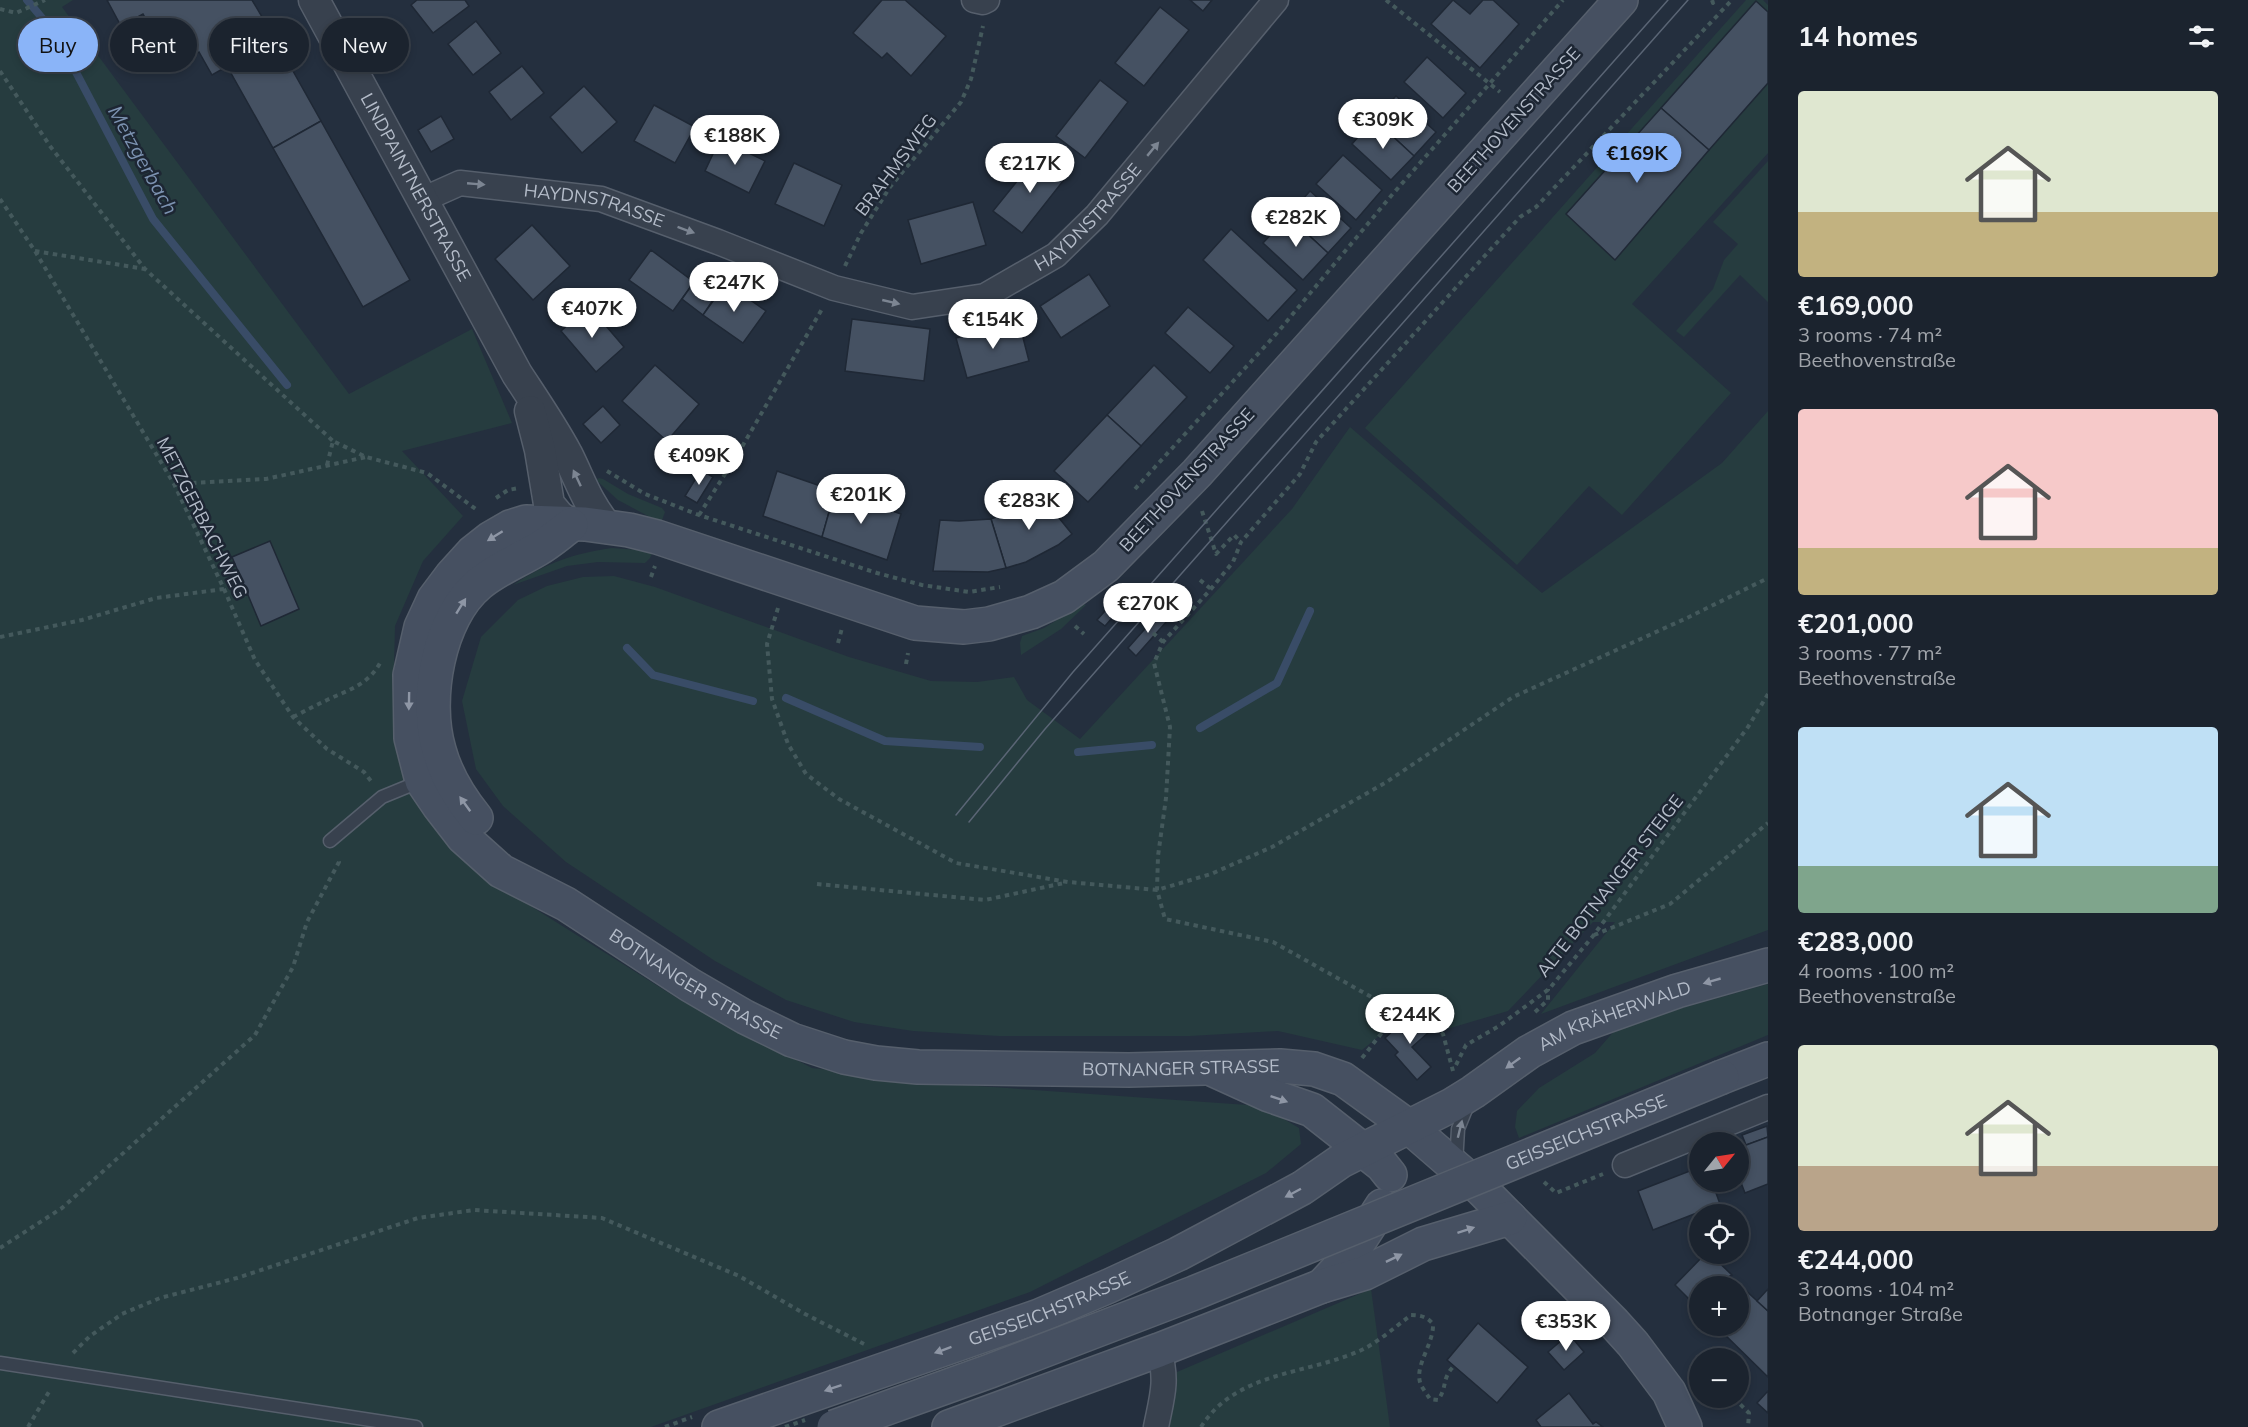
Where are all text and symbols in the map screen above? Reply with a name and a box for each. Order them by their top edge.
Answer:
chip: Buy [18,18,98,72]
chip: Rent [110,18,197,72]
chip: Filters [209,18,309,72]
chip: New [321,18,409,72]
text: 14 homes [1798,20,1918,53]
icon: filters [2185,20,2218,53]
street label: BEETHOVENSTRASSE [1442,42,1585,197]
street label: LINDPAINTNERSTRASSE [356,89,476,285]
pin: €309K [1341,99,1425,150]
water label: Metzgerbach [103,101,184,219]
text: €309K [1352,106,1414,131]
street label: BRAHMSWEG [850,109,941,220]
pin: €188K [693,115,777,166]
text: €188K [704,122,766,147]
icon: home [1954,130,2062,238]
pin: €169K [1595,133,1679,184]
text: €169K [1606,140,1668,165]
one-way arrow [1146,141,1159,157]
pin: €217K [988,143,1072,194]
text: €217K [999,150,1061,175]
street label: HAYDNSTRASSE [1030,158,1146,276]
street label: HAYDNSTRASSE [523,178,668,232]
one-way arrow [467,180,486,189]
pin: €282K [1254,197,1338,248]
text: €282K [1265,204,1327,229]
one-way arrow [677,226,695,235]
pin: €247K [692,262,776,313]
text: €247K [703,269,765,294]
pin: €407K [550,288,634,339]
text: €169,000 [1798,289,1914,322]
text: €407K [561,295,623,320]
one-way arrow [882,298,901,307]
pin: €154K [951,299,1035,350]
text: €154K [962,306,1024,331]
text: 3 rooms · 74 m² [1798,322,1942,347]
text: Beethovenstraße [1798,347,1956,372]
street label: BEETHOVENSTRASSE [1114,403,1259,556]
street label: METZGERBACHWEG [152,433,253,602]
pin: €409K [657,435,741,486]
text: €409K [668,442,730,467]
icon: home [1954,448,2062,556]
one-way arrow [573,470,582,487]
pin: €201K [819,474,903,525]
pin: €283K [987,480,1071,531]
text: €201K [830,481,892,506]
text: €283K [998,487,1060,512]
one-way arrow [488,530,504,542]
pin: €270K [1106,583,1190,634]
text: €270K [1117,590,1179,615]
one-way arrow [456,598,467,614]
text: €201,000 [1798,607,1914,640]
text: 3 rooms · 77 m² [1798,640,1942,665]
text: Beethovenstraße [1798,665,1956,690]
one-way arrow [404,692,414,711]
icon: home [1954,766,2062,874]
street label: ALTE BOTNANGER STEIGE [1531,790,1688,981]
one-way arrow [459,796,471,812]
street label: BOTNANGER STRASSE [605,923,786,1044]
text: €283,000 [1798,925,1914,958]
text: 4 rooms · 100 m² [1798,958,1954,983]
street label: AM KRÄHERWALD [1534,976,1694,1056]
one-way arrow [1703,977,1721,986]
text: Beethovenstraße [1798,983,1956,1008]
pin: €244K [1368,994,1452,1045]
text: €244K [1379,1001,1441,1026]
street label: BOTNANGER STRASSE [1082,1054,1280,1081]
one-way arrow [1506,1057,1522,1069]
icon: home [1954,1084,2062,1192]
street label: GEISSEICHSTRASSE [1502,1089,1670,1175]
one-way arrow [1270,1095,1288,1104]
one-way arrow [1456,1120,1466,1138]
north arrow [1689,1132,1749,1192]
map controls [1689,1132,1749,1408]
one-way arrow [1284,1188,1301,1198]
button: locate [1689,1204,1749,1264]
one-way arrow [1457,1225,1475,1234]
text: €244,000 [1798,1243,1914,1276]
one-way arrow [1385,1254,1403,1264]
street label: GEISSEICHSTRASSE [965,1266,1134,1351]
button: + [1689,1276,1749,1336]
text: 3 rooms · 104 m² [1798,1276,1954,1301]
pin: €353K [1524,1301,1608,1352]
text: Botnanger Straße [1798,1301,1963,1326]
text: €353K [1535,1308,1597,1333]
one-way arrow [934,1345,952,1355]
button: − [1689,1348,1749,1408]
one-way arrow [824,1384,842,1394]

